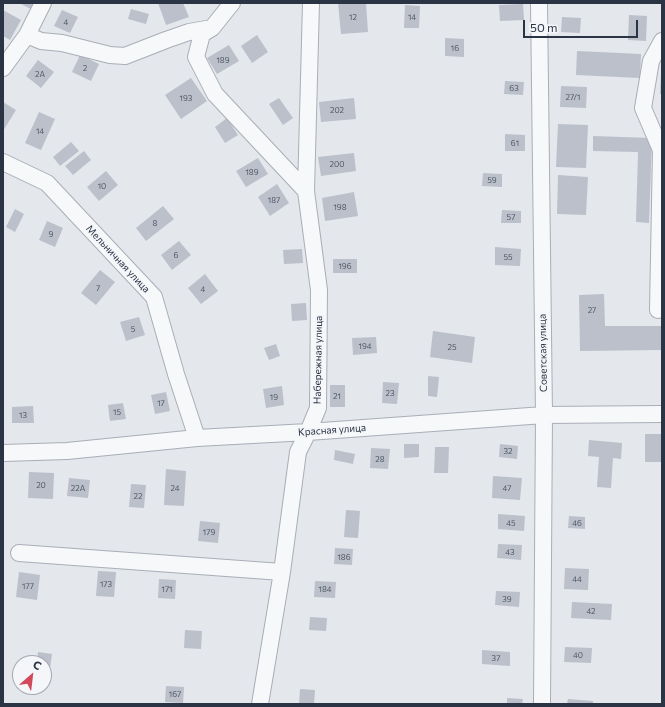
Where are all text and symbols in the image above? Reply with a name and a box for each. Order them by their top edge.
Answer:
house number: 12 [349,12,357,22]
house number: 14 [408,12,416,22]
scale bar [525,12,640,38]
house number: 4 [64,17,68,27]
text: 50 m [530,20,558,34]
house number: 16 [451,43,459,53]
house number: 189 [216,55,230,65]
house number: 2 [83,63,87,73]
house number: 2А [35,69,45,79]
house number: 63 [509,83,519,93]
house number: 27/1 [565,92,581,102]
house number: 193 [180,93,192,103]
house number: 202 [330,105,344,115]
house number: 14 [36,126,44,136]
house number: 61 [511,138,519,148]
house number: 200 [330,159,344,169]
house number: 189 [245,167,259,177]
house number: 59 [487,175,497,185]
house number: 10 [98,181,106,191]
house number: 187 [268,195,280,205]
house number: 198 [333,202,347,212]
house number: 57 [507,212,515,222]
house number: 8 [153,218,157,228]
street label: Мельничная улица [84,223,152,295]
house number: 9 [49,229,53,239]
house number: 6 [174,250,178,260]
house number: 55 [503,252,513,262]
house number: 196 [338,261,352,271]
house number: 7 [96,283,100,293]
house number: 4 [201,284,205,294]
house number: 27 [588,305,596,315]
street label: Советская улица [536,314,550,392]
street label: Набережная улица [311,316,325,404]
house number: 5 [131,324,135,334]
house number: 194 [358,341,372,351]
house number: 25 [447,342,457,352]
house number: 23 [386,388,394,398]
house number: 21 [333,391,341,401]
house number: 19 [270,392,278,402]
house number: 17 [157,398,165,408]
house number: 15 [113,407,121,417]
house number: 13 [19,410,27,420]
street label: Красная улица [298,422,366,438]
house number: 32 [504,446,512,456]
house number: 28 [375,454,385,464]
house number: 20 [36,480,46,490]
house number: 22А [71,483,85,493]
house number: 24 [170,483,180,493]
house number: 47 [503,483,511,493]
house number: 22 [134,491,142,501]
house number: 45 [506,518,516,528]
house number: 46 [572,518,582,528]
house number: 179 [203,527,215,537]
house number: 43 [505,547,515,557]
house number: 186 [337,552,351,562]
house number: 44 [572,574,582,584]
house number: 173 [100,579,112,589]
house number: 177 [22,581,34,591]
house number: 171 [161,584,173,594]
house number: 184 [318,584,332,594]
house number: 39 [502,594,512,604]
house number: 42 [586,606,596,616]
house number: 40 [573,650,583,660]
house number: 37 [492,653,500,663]
north arrow [12,655,52,695]
text: С [31,657,44,672]
house number: 167 [169,689,181,699]

